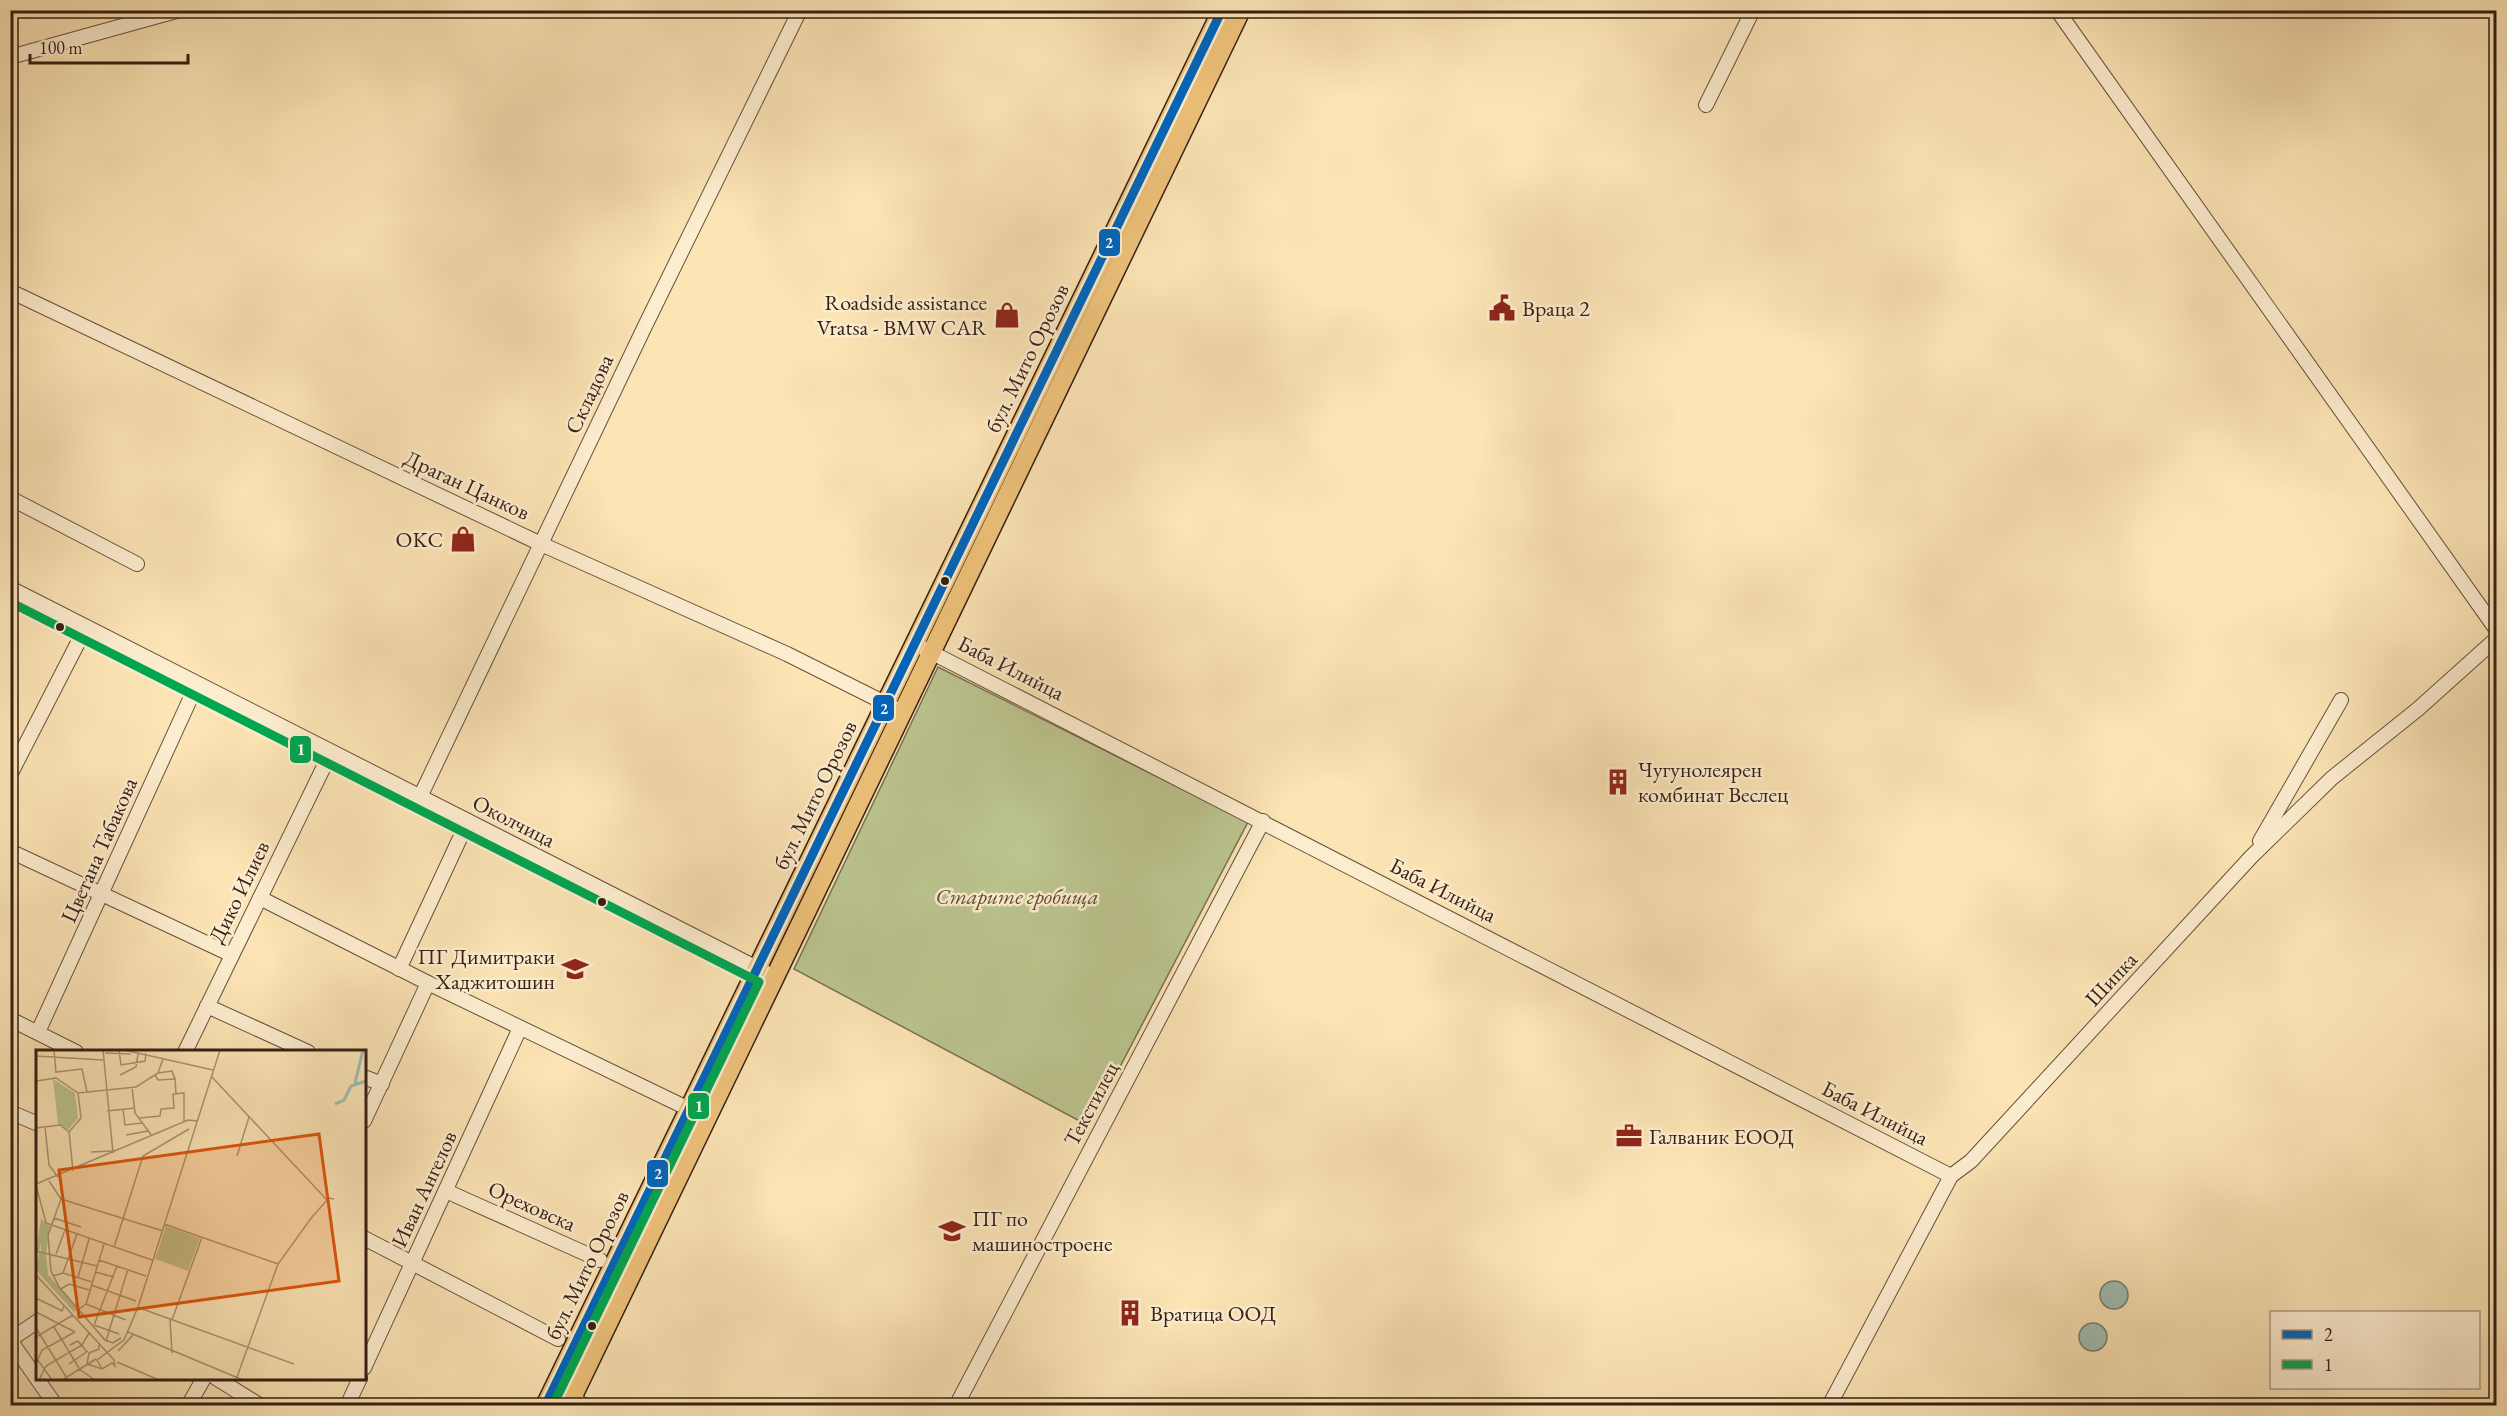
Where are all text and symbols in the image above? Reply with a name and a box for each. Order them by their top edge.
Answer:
scale bar [30,27,188,65]
text: 100 m [39,36,83,59]
line badge: 2 [1098,228,1121,257]
text: 2 [1105,232,1114,253]
street label: бул. Мито Орозов [978,279,1076,437]
place label: Roadside assistance Vratsa - BMW CAR [817,288,987,342]
public building icon: Враца 2 [1487,293,1517,323]
place label: Враца 2 [1522,294,1590,323]
shop icon: Roadside assistance Vratsa - BMW CAR [992,300,1022,330]
street label: Складова [558,349,620,438]
street label: Драган Цанков [400,443,534,527]
shop icon: OKC [448,524,478,554]
place label: OKC [396,525,443,554]
unlabelled marker [939,575,951,587]
unlabelled marker [54,621,66,633]
street label: Баба Илийца [953,629,1069,707]
line badge: 2 [872,694,895,722]
text: 2 [880,698,889,719]
street label: бул. Мито Орозов [766,716,864,874]
line badge: 1 [289,735,312,764]
text: 1 [297,739,305,760]
place label: Чугунолеярен комбинат Веслец [1638,755,1789,809]
building icon: Чугунолеярен комбинат Веслец [1603,767,1633,797]
street label: Цветана Табакова [54,773,144,927]
street label: Околчица [468,788,561,854]
street label: Дико Илиев [202,836,276,948]
street label: Баба Илийца [1385,851,1501,929]
park label: Старите гробища [936,882,1098,911]
unlabelled marker [596,896,608,908]
place label: ПГ Димитраки Хаджитошин [418,942,555,996]
street label: Шипка [2078,945,2144,1012]
school or university icon: ПГ Димитраки Хаджитошин [560,954,590,984]
inset map [36,1050,366,1380]
street label: Текстилец [1057,1056,1126,1151]
street label: Баба Илийца [1817,1074,1933,1152]
line badge: 1 [687,1092,710,1120]
text: 1 [695,1096,703,1117]
office icon: Галваник ЕООД [1614,1121,1644,1151]
place label: Галваник ЕООД [1649,1122,1794,1151]
street label: Иван Ангелов [384,1126,464,1252]
line badge: 2 [646,1159,669,1188]
text: 2 [654,1163,663,1184]
street label: Ореховска [484,1174,581,1238]
street label: бул. Мито Орозов [538,1186,636,1344]
place label: ПГ по машиностроене [972,1204,1113,1258]
school or university icon: ПГ по машиностроене [937,1216,967,1246]
building icon: Вратица ООД [1115,1298,1145,1328]
place label: Вратица ООД [1150,1299,1276,1328]
legend [2270,1311,2480,1389]
unlabelled marker [586,1320,598,1332]
text: 2 [2324,1323,2333,1346]
text: 1 [2324,1353,2333,1376]

